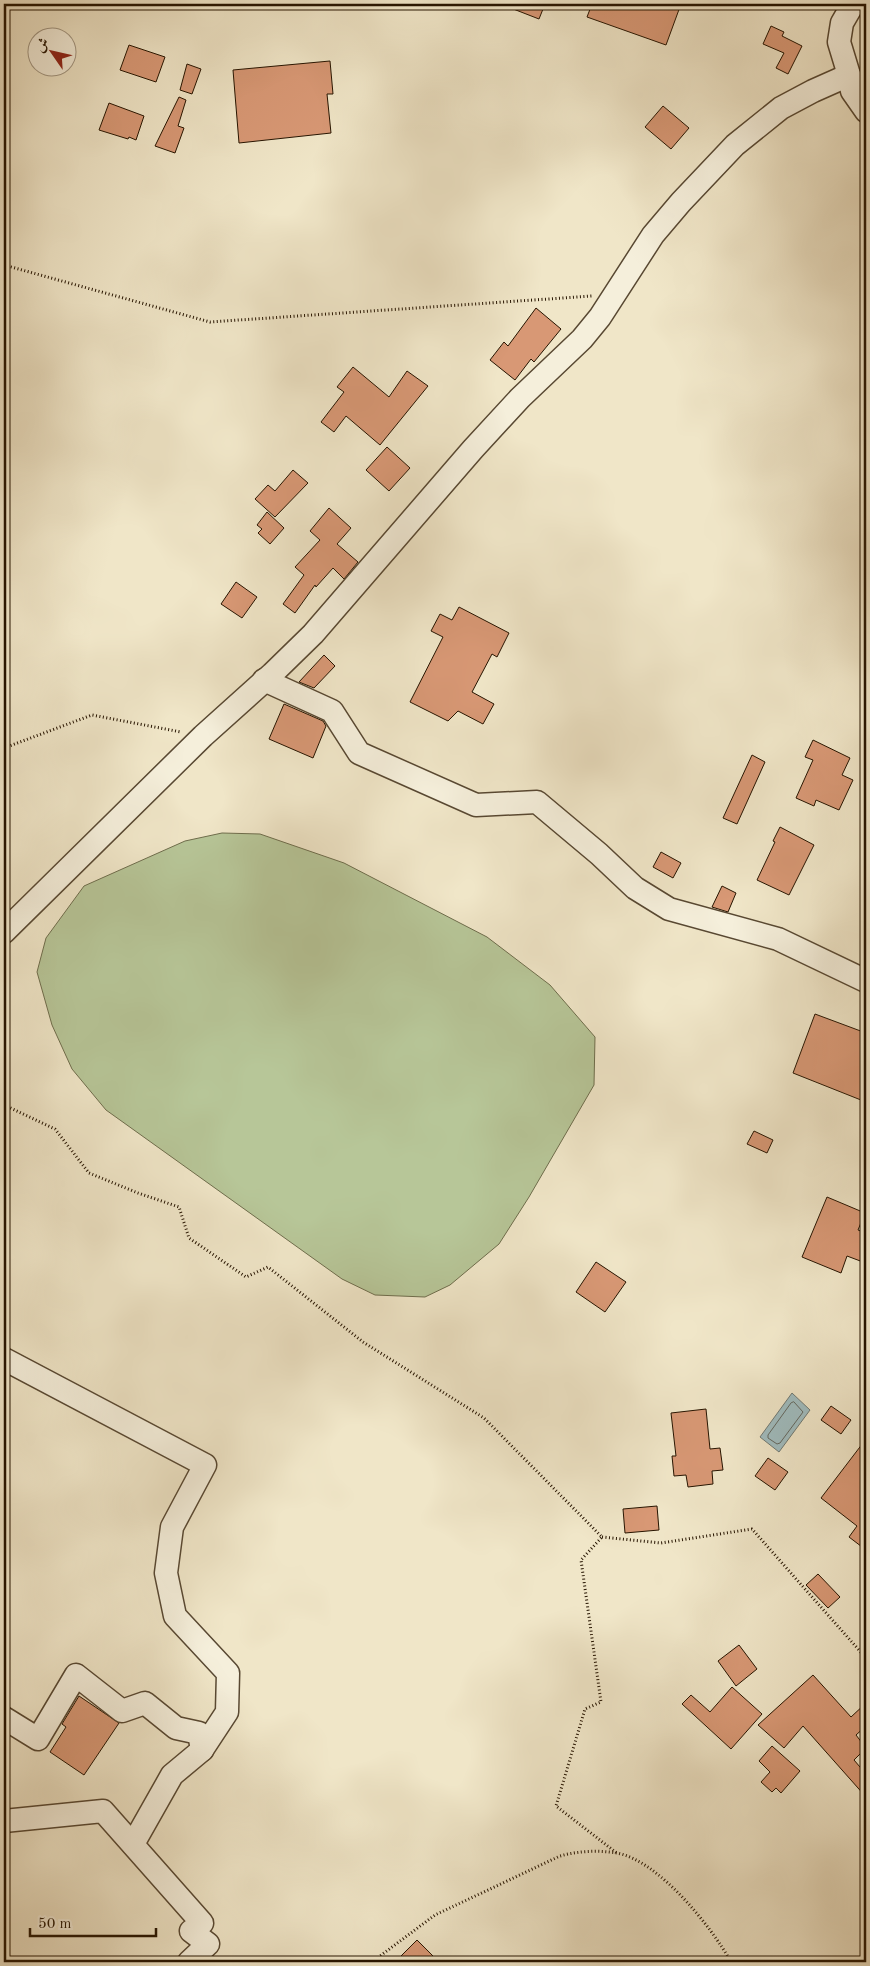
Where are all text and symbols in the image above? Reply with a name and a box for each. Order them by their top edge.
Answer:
north arrow [28,28,78,78]
text: ش [32,36,52,55]
scale bar [30,1906,156,1938]
text: 50 m [38,1917,72,1932]

